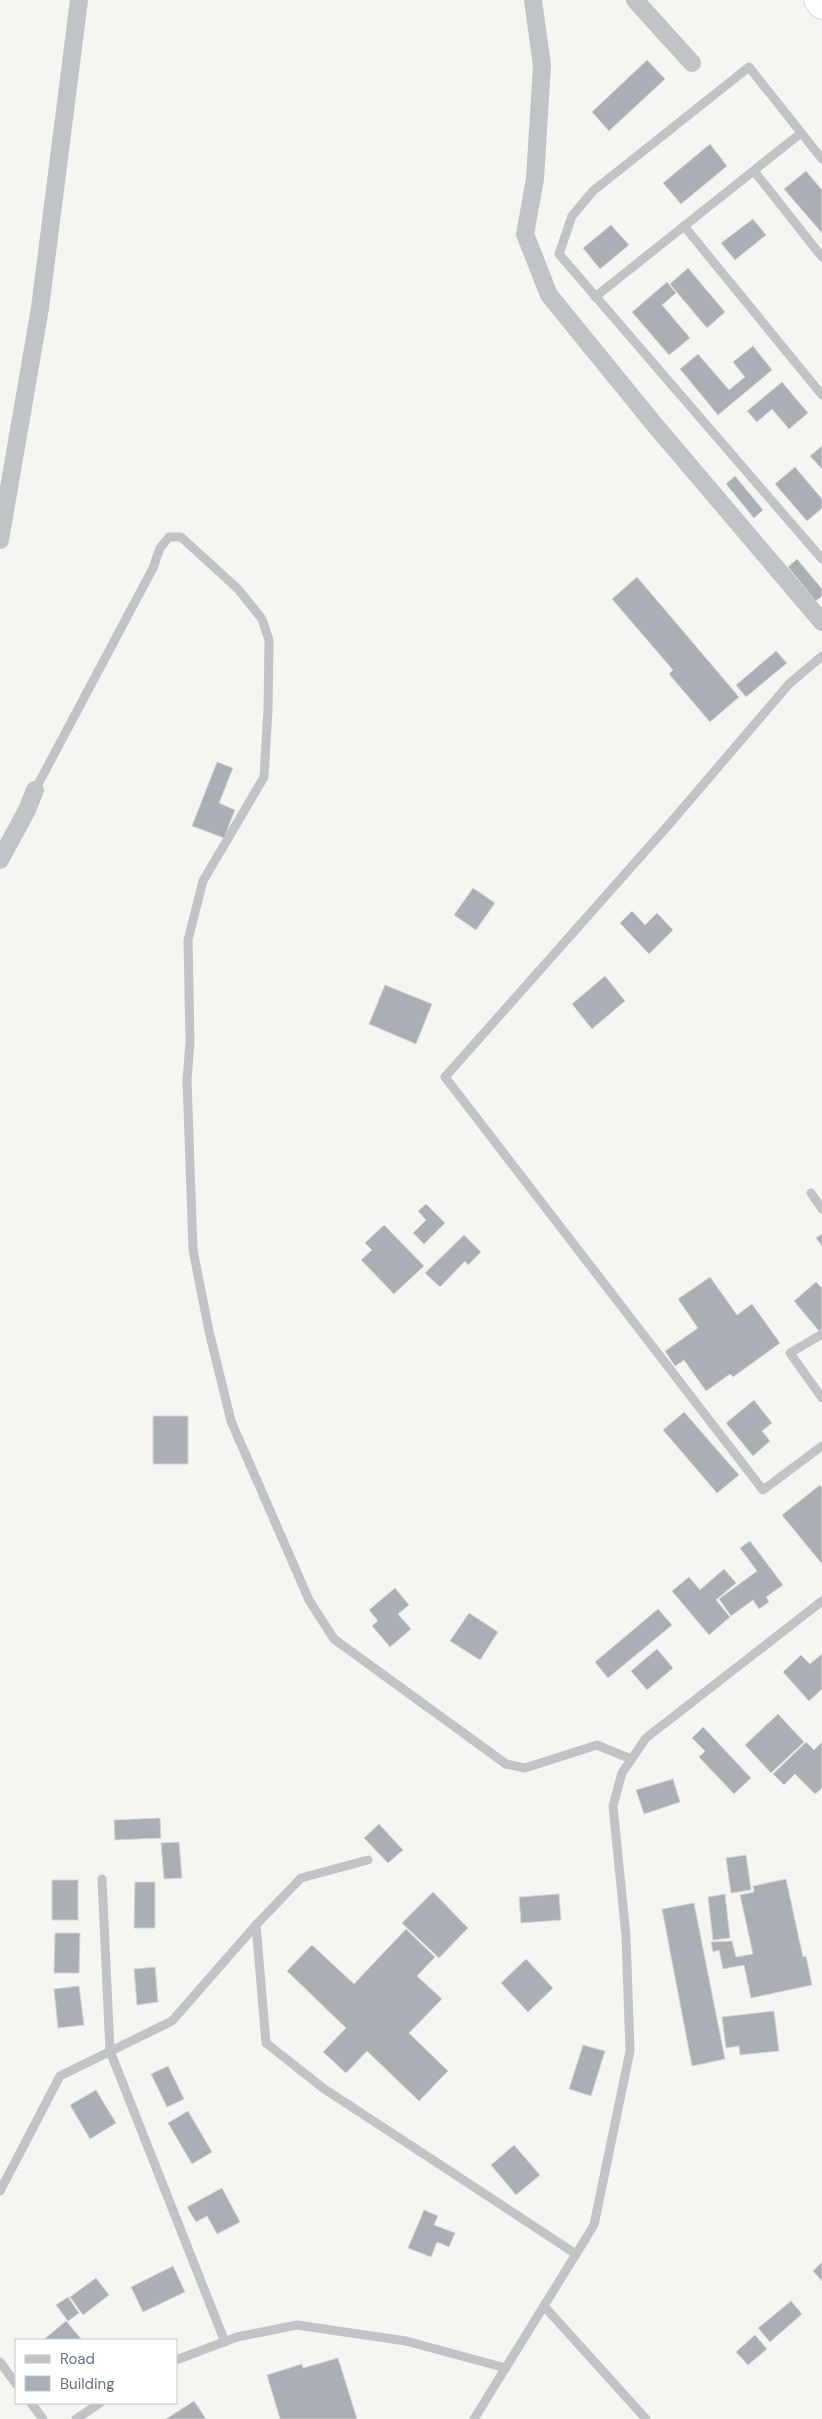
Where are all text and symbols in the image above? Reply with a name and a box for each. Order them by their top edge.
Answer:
legend [15,2339,178,2404]
text: Road [60,2349,95,2369]
text: Building [60,2374,115,2394]

